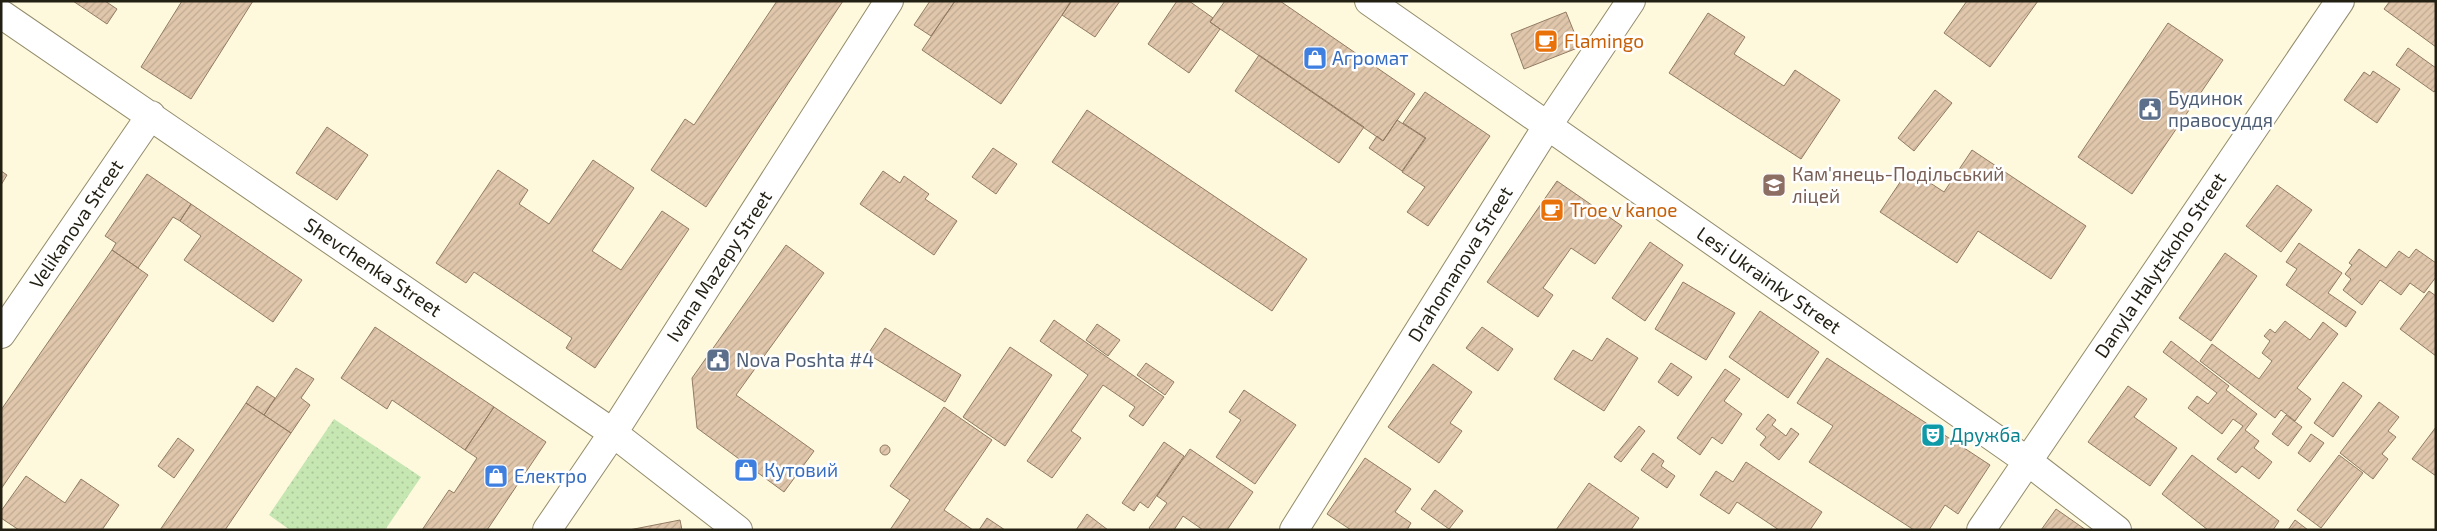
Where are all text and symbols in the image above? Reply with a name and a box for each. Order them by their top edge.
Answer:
cafe icon: Flamingo [1533,28,1559,54]
place label: Flamingo [1564,29,1644,52]
shop icon: Агромат [1302,45,1328,71]
place label: Агромат [1332,46,1409,69]
place label: Будинок правосуддя [2168,86,2273,132]
public building icon: Будинок правосуддя [2137,96,2163,122]
street label: Velikanova Street [24,155,127,293]
place label: Кам'янець-Подільський ліцей [1792,162,2004,207]
street label: Danyla Halytskoho Street [2089,168,2230,362]
school or university icon: Кам'янець-Подільський ліцей [1761,172,1787,198]
street label: Drahomanova Street [1402,182,1517,346]
street label: Ivana Mazepy Street [661,186,776,346]
cafe icon: Troe v kanoe [1539,197,1565,223]
place label: Troe v kanoe [1570,198,1677,221]
street label: Shevchenka Street [300,212,446,321]
street label: Lesi Ukrainky Street [1693,221,1846,338]
public building icon: Nova Poshta #4 [705,347,731,373]
place label: Nova Poshta #4 [736,348,874,371]
theatre icon: Дружба [1920,422,1946,448]
place label: Дружба [1950,423,2021,447]
shop icon: Кутовий [733,457,759,483]
place label: Кутовий [764,458,838,482]
shop icon: Електро [483,463,509,489]
place label: Електро [514,464,587,487]

